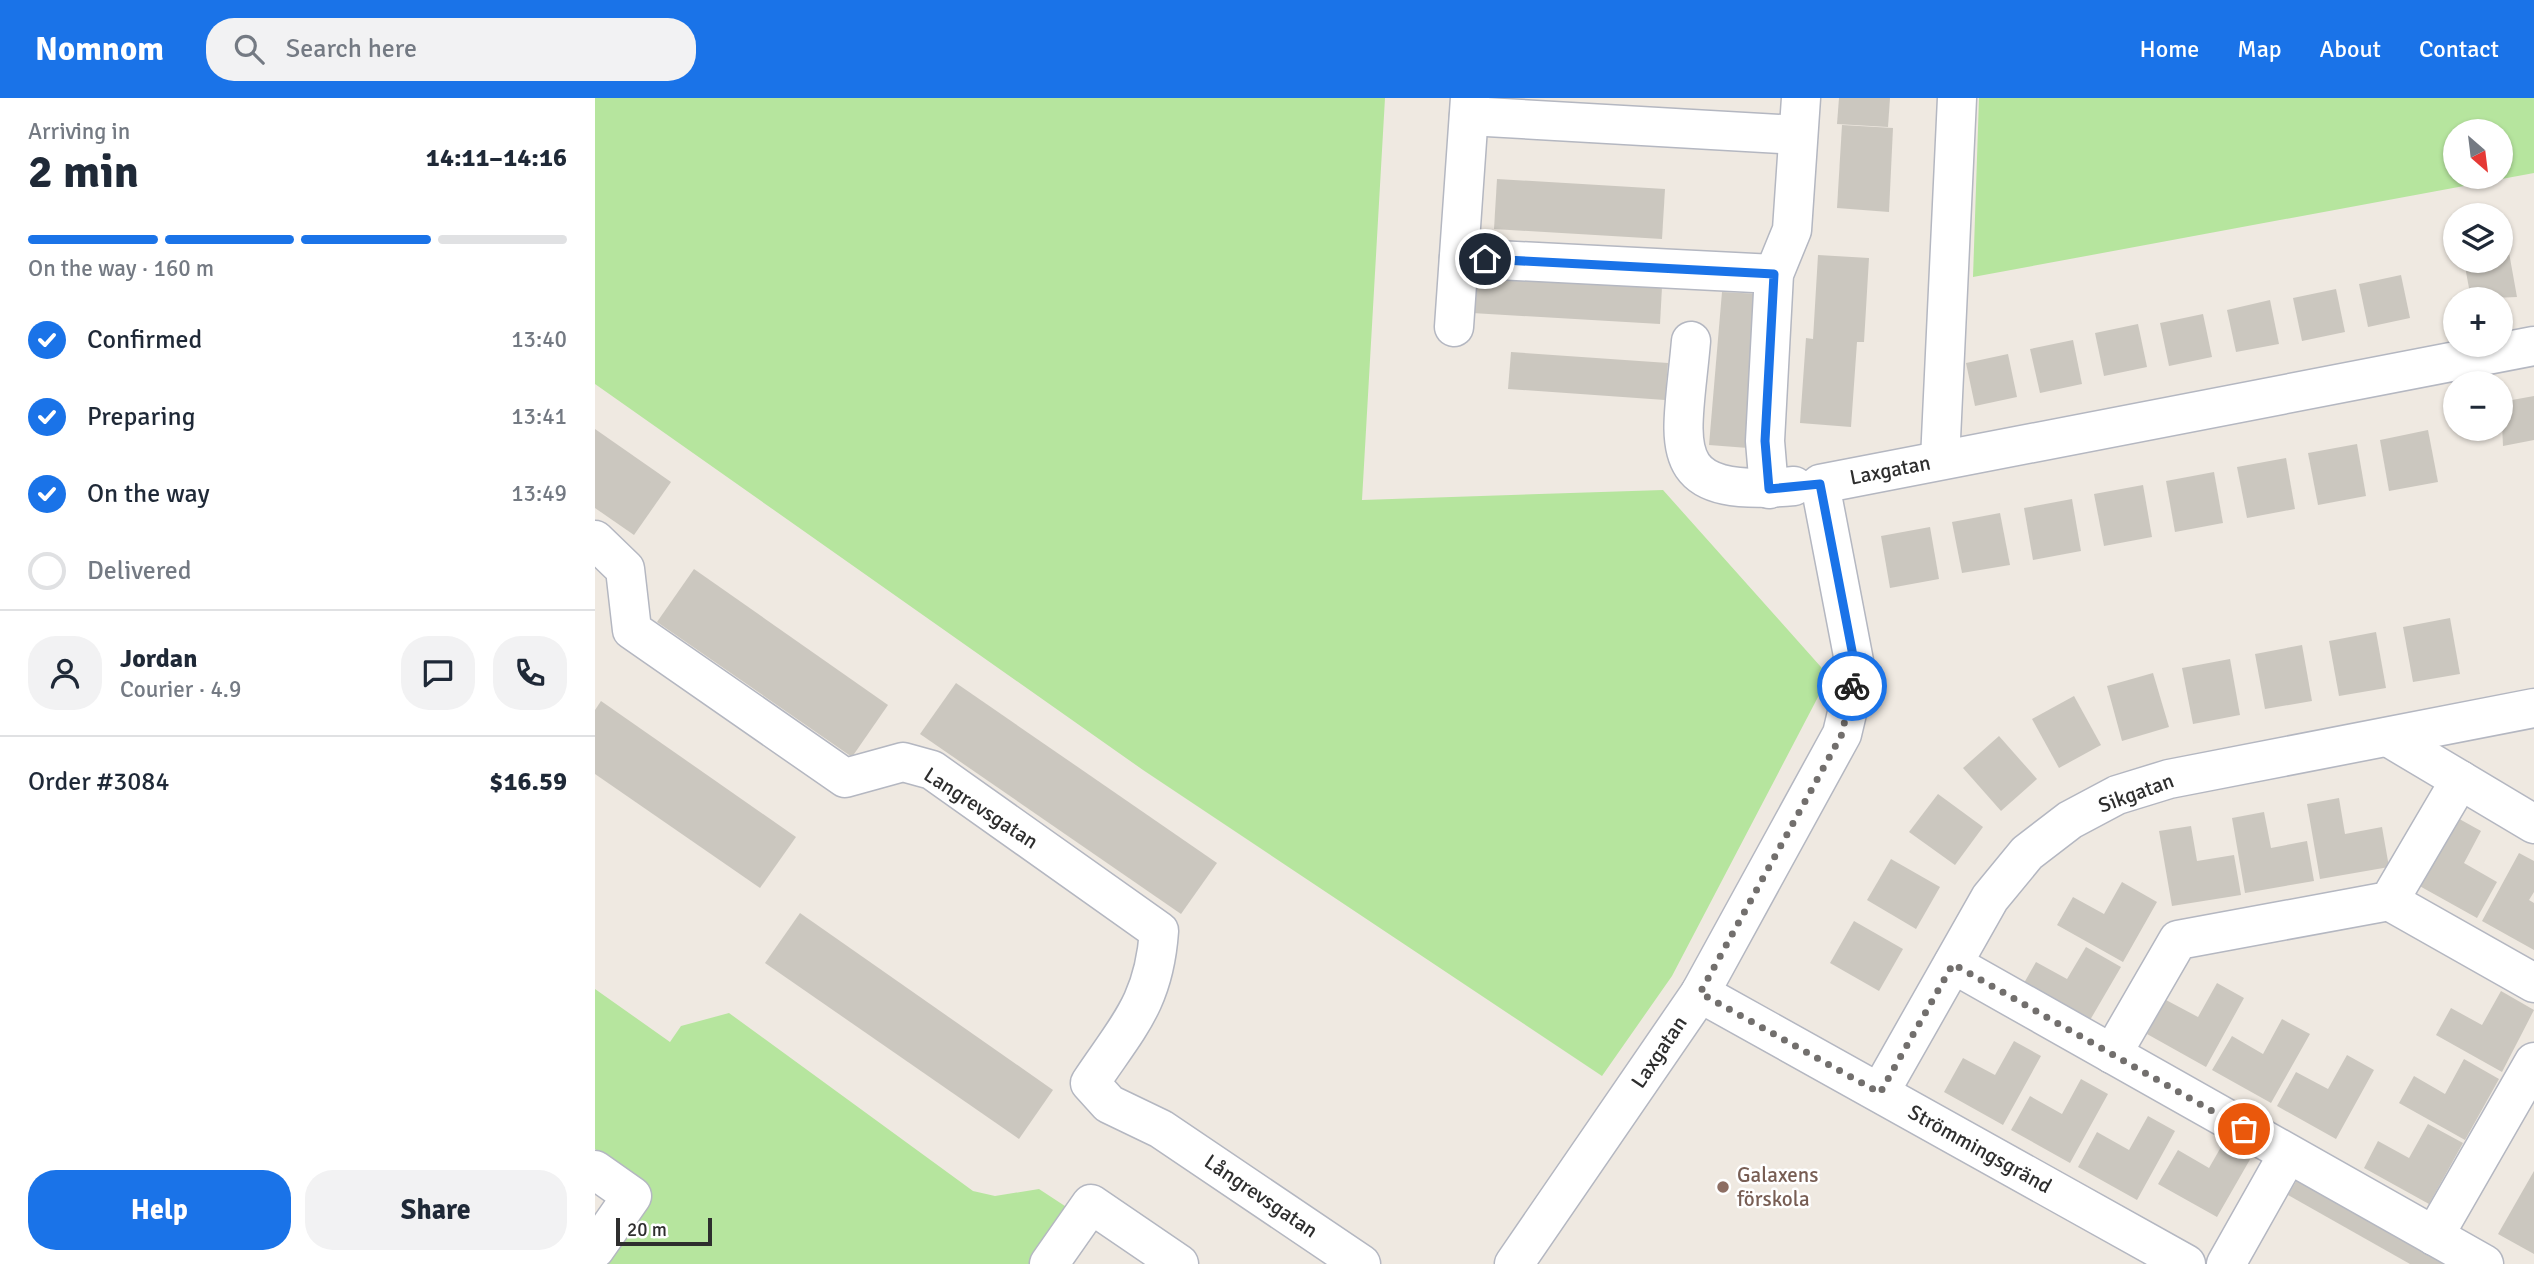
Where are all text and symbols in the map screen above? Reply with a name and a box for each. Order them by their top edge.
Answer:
search box [206,18,696,81]
text: Nomnom [35,29,164,70]
icon: search [230,30,268,68]
text: Search here [286,33,417,65]
text: Home [2139,34,2199,64]
text: Map [2237,34,2282,64]
text: About [2320,34,2381,64]
text: Contact [2419,34,2499,64]
text: Arriving in [28,117,130,146]
north arrow [2443,119,2513,189]
map controls [2443,119,2513,441]
text: 14:11–14:16 [426,142,567,174]
text: 2 min [28,144,139,200]
button: layers [2443,203,2513,273]
pin [1455,229,1515,289]
icon: home [1466,240,1504,278]
text: On the way · 160 m [28,254,214,283]
button: + [2443,287,2513,357]
icon: check [28,321,66,359]
text: Confirmed [87,324,202,356]
text: 13:40 [511,325,567,354]
button: − [2443,371,2513,441]
icon: check [28,398,66,436]
text: Preparing [87,401,195,433]
text: 13:41 [511,402,567,431]
street label: Laxgatan [1847,449,1933,491]
icon: check [28,475,66,513]
text: On the way [87,478,210,510]
text: 13:49 [511,479,567,508]
text: Delivered [87,555,192,587]
button: person [28,636,102,710]
button: chat [401,636,475,710]
button: phone [493,636,567,710]
text: Jordan [120,643,197,675]
courier [1817,651,1887,721]
icon: bike [1833,667,1871,705]
text: Courier · 4.9 [120,675,241,704]
street label: Langrevsgatan [919,761,1043,855]
text: Order #3084 [28,766,169,798]
text: $16.59 [489,766,567,798]
street label: Sikgatan [2095,767,2177,819]
street label: Laxgatan [1625,1011,1693,1093]
street label: Strömmingsgränd [1904,1099,2056,1199]
pin [2214,1099,2274,1159]
icon: bag [2225,1110,2263,1148]
street label: Långrevsgatan [1199,1149,1323,1243]
place label: Galaxens förskola [1737,1162,1818,1212]
button: Help [28,1170,291,1250]
button: Share [305,1170,567,1250]
marker: Galaxens förskola [1715,1179,1731,1195]
scale bar [616,1215,712,1247]
text: 20 m [627,1218,667,1242]

